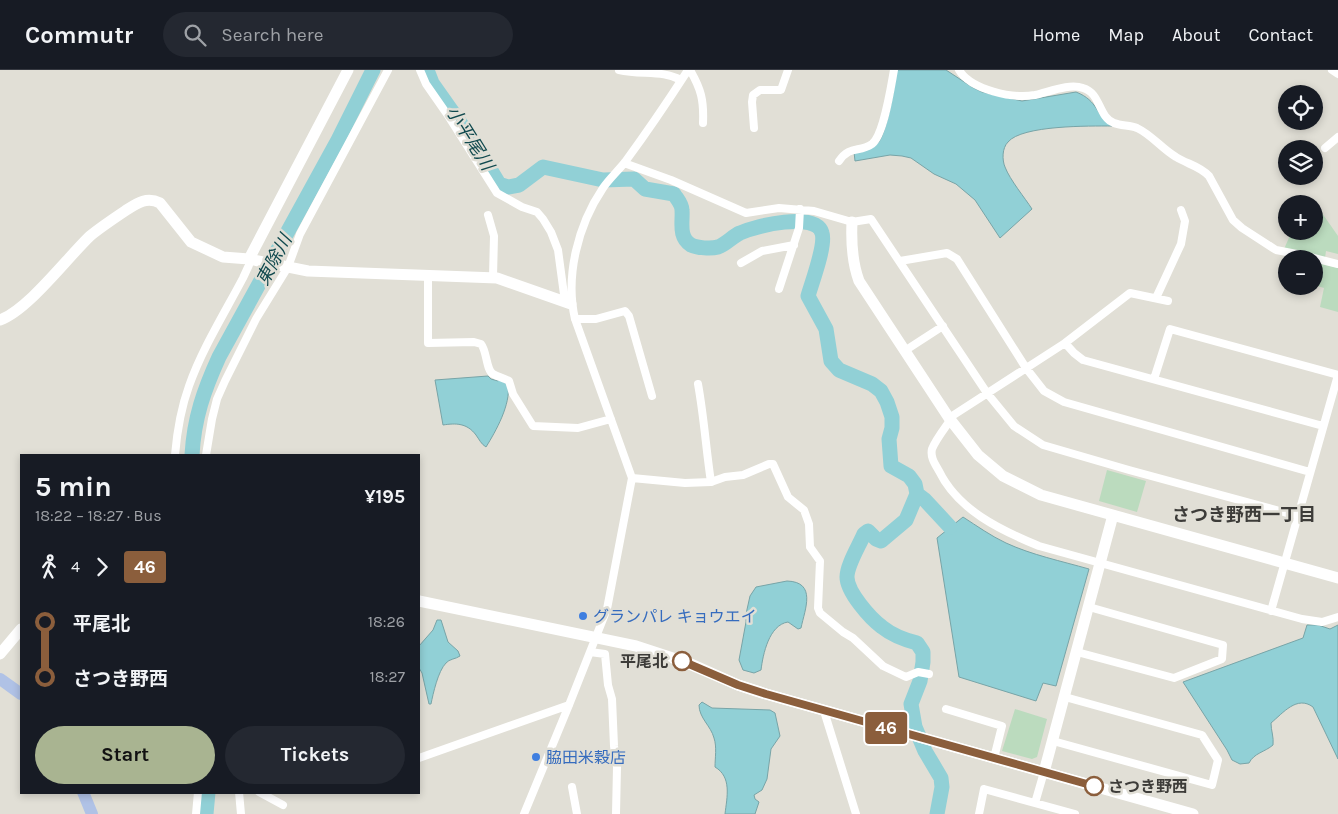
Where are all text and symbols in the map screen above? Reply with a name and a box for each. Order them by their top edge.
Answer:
search box [163,12,513,57]
text: Commutr [25,21,133,49]
icon: search [181,21,209,49]
text: Search here [221,24,323,46]
text: Home [1032,24,1080,46]
text: Map [1108,24,1144,46]
text: About [1172,24,1221,46]
text: Contact [1249,24,1313,46]
map controls [1278,85,1323,295]
button: locate [1278,85,1323,130]
water label: 小平尾川 [442,102,499,176]
button: layers [1278,140,1323,185]
button: + [1278,195,1323,240]
water label: 東除川 [252,229,297,289]
button: − [1278,250,1323,295]
text: 5 min [35,470,112,503]
text: ¥195 [364,486,405,508]
district label: さつき野西一丁目 [1172,504,1316,526]
text: 18:22 – 18:27 · Bus [35,506,162,525]
icon: walk [35,553,63,581]
icon: forward [88,553,116,581]
text: 46 [134,556,156,578]
text: 4 [71,557,80,576]
place label: グランパレ キョウエイ [593,607,757,626]
marker: グランパレ キョウエイ [577,610,589,622]
text: 18:26 [368,612,405,631]
text: 平尾北 [73,613,130,635]
marker: 平尾北 [672,651,692,671]
place label: 平尾北 [620,652,668,671]
text: 18:27 [369,667,405,686]
text: さつき野西 [73,668,168,690]
line badge: 46 [864,712,908,744]
text: 46 [875,717,897,739]
button: Start [35,726,215,784]
button: Tickets [225,726,405,784]
place label: 脇田米穀店 [546,748,626,767]
marker: 脇田米穀店 [530,751,542,763]
marker: さつき野西 [1084,776,1104,796]
place label: さつき野西 [1108,777,1188,796]

